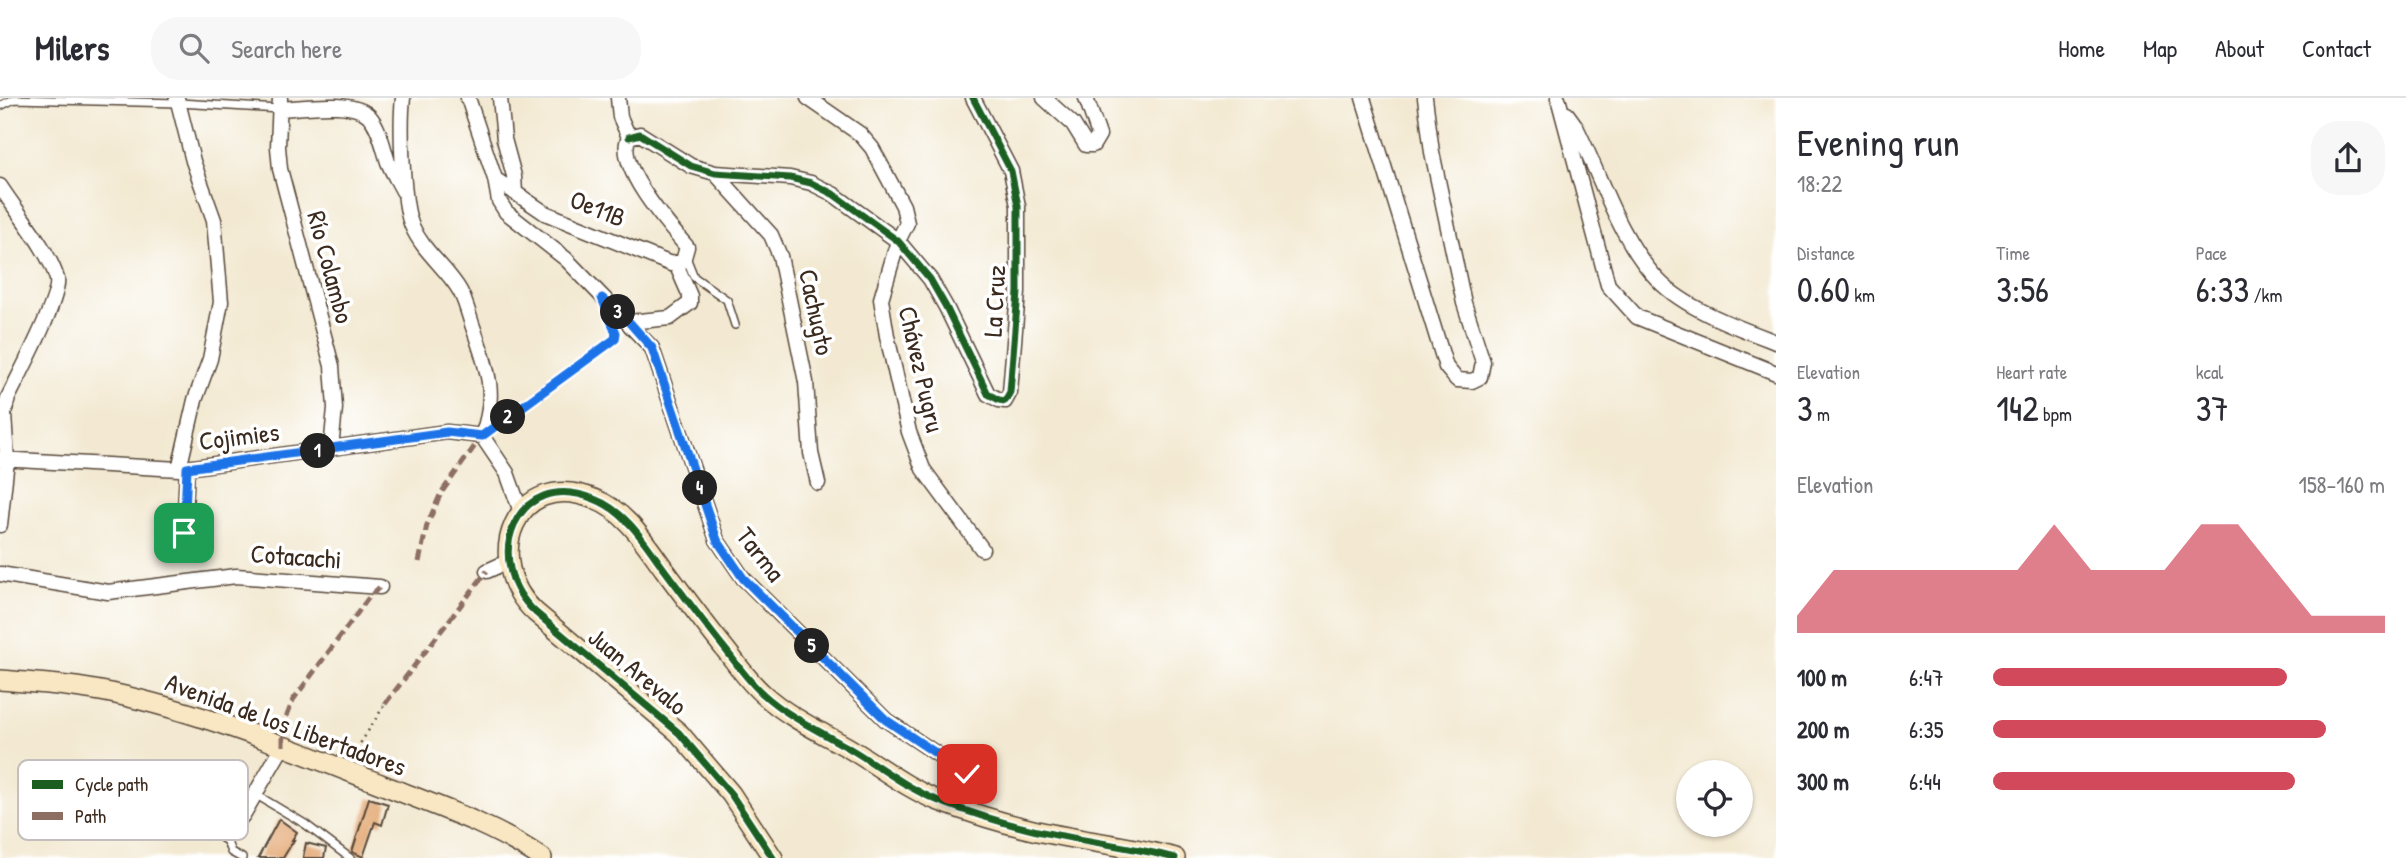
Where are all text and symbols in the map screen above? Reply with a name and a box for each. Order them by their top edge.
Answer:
search box [151,17,641,80]
text: Milers [35,26,109,70]
icon: search [175,29,213,67]
text: Search here [231,31,342,66]
text: Home [2058,32,2105,64]
text: Map [2143,32,2177,64]
text: About [2215,32,2264,64]
text: Contact [2302,32,2371,64]
text: Evening run [1797,116,1960,168]
button: share [2311,121,2385,195]
text: 18:22 [1797,168,1842,199]
street label: Oe11B [565,181,631,235]
street label: Río Colambo [299,207,363,327]
text: Distance [1797,240,1855,266]
text: Time [1996,240,2030,266]
text: Pace [2196,240,2227,266]
street label: La Cruz [975,264,1013,338]
street label: Cachugto [791,266,843,358]
text: 0.60 [1797,266,1850,313]
text: 3:56 [1996,266,2049,313]
text: 6:33 [2196,266,2249,313]
text: km [1850,282,1875,308]
text: /km [2249,282,2282,308]
pin: 3 [600,294,636,330]
text: 3 [613,298,622,324]
street label: Chávez Pugru [891,303,953,435]
text: Elevation [1797,359,1860,385]
text: Heart rate [1996,359,2067,385]
text: kcal [2196,359,2223,385]
text: 3 [1797,385,1813,432]
text: 142 [1996,385,2039,432]
text: 37 [2196,385,2229,432]
pin: 2 [490,400,526,434]
text: m [1813,401,1830,427]
text: bpm [2039,401,2072,427]
text: 2 [503,403,512,429]
street label: Cojimies [197,414,281,458]
pin: 1 [300,434,336,468]
text: 1 [314,437,321,463]
text: Elevation [1797,469,1873,500]
text: 158–160 m [2299,469,2385,500]
pin: 4 [682,470,718,506]
text: 4 [696,474,703,500]
pin [154,503,214,563]
icon: arrive [165,514,203,552]
street label: Tarma [729,519,793,589]
street label: Cotacachi [249,535,343,577]
street label: Juan Arevalo [581,619,695,723]
pin: 5 [794,628,830,664]
text: 5 [807,632,816,658]
text: 100 m [1797,662,1847,693]
text: 6:47 [1909,662,1944,693]
street label: Avenida de los Libertadores [161,664,411,784]
text: 200 m [1797,714,1849,745]
text: 6:35 [1909,714,1944,745]
pin [937,744,997,804]
icon: check [948,755,986,793]
legend [18,760,248,840]
map controls [1676,760,1753,837]
button: locate [1676,760,1753,837]
text: 300 m [1797,766,1849,797]
text: 6:44 [1909,766,1941,797]
text: Cycle path [75,771,148,797]
text: Path [75,803,106,829]

